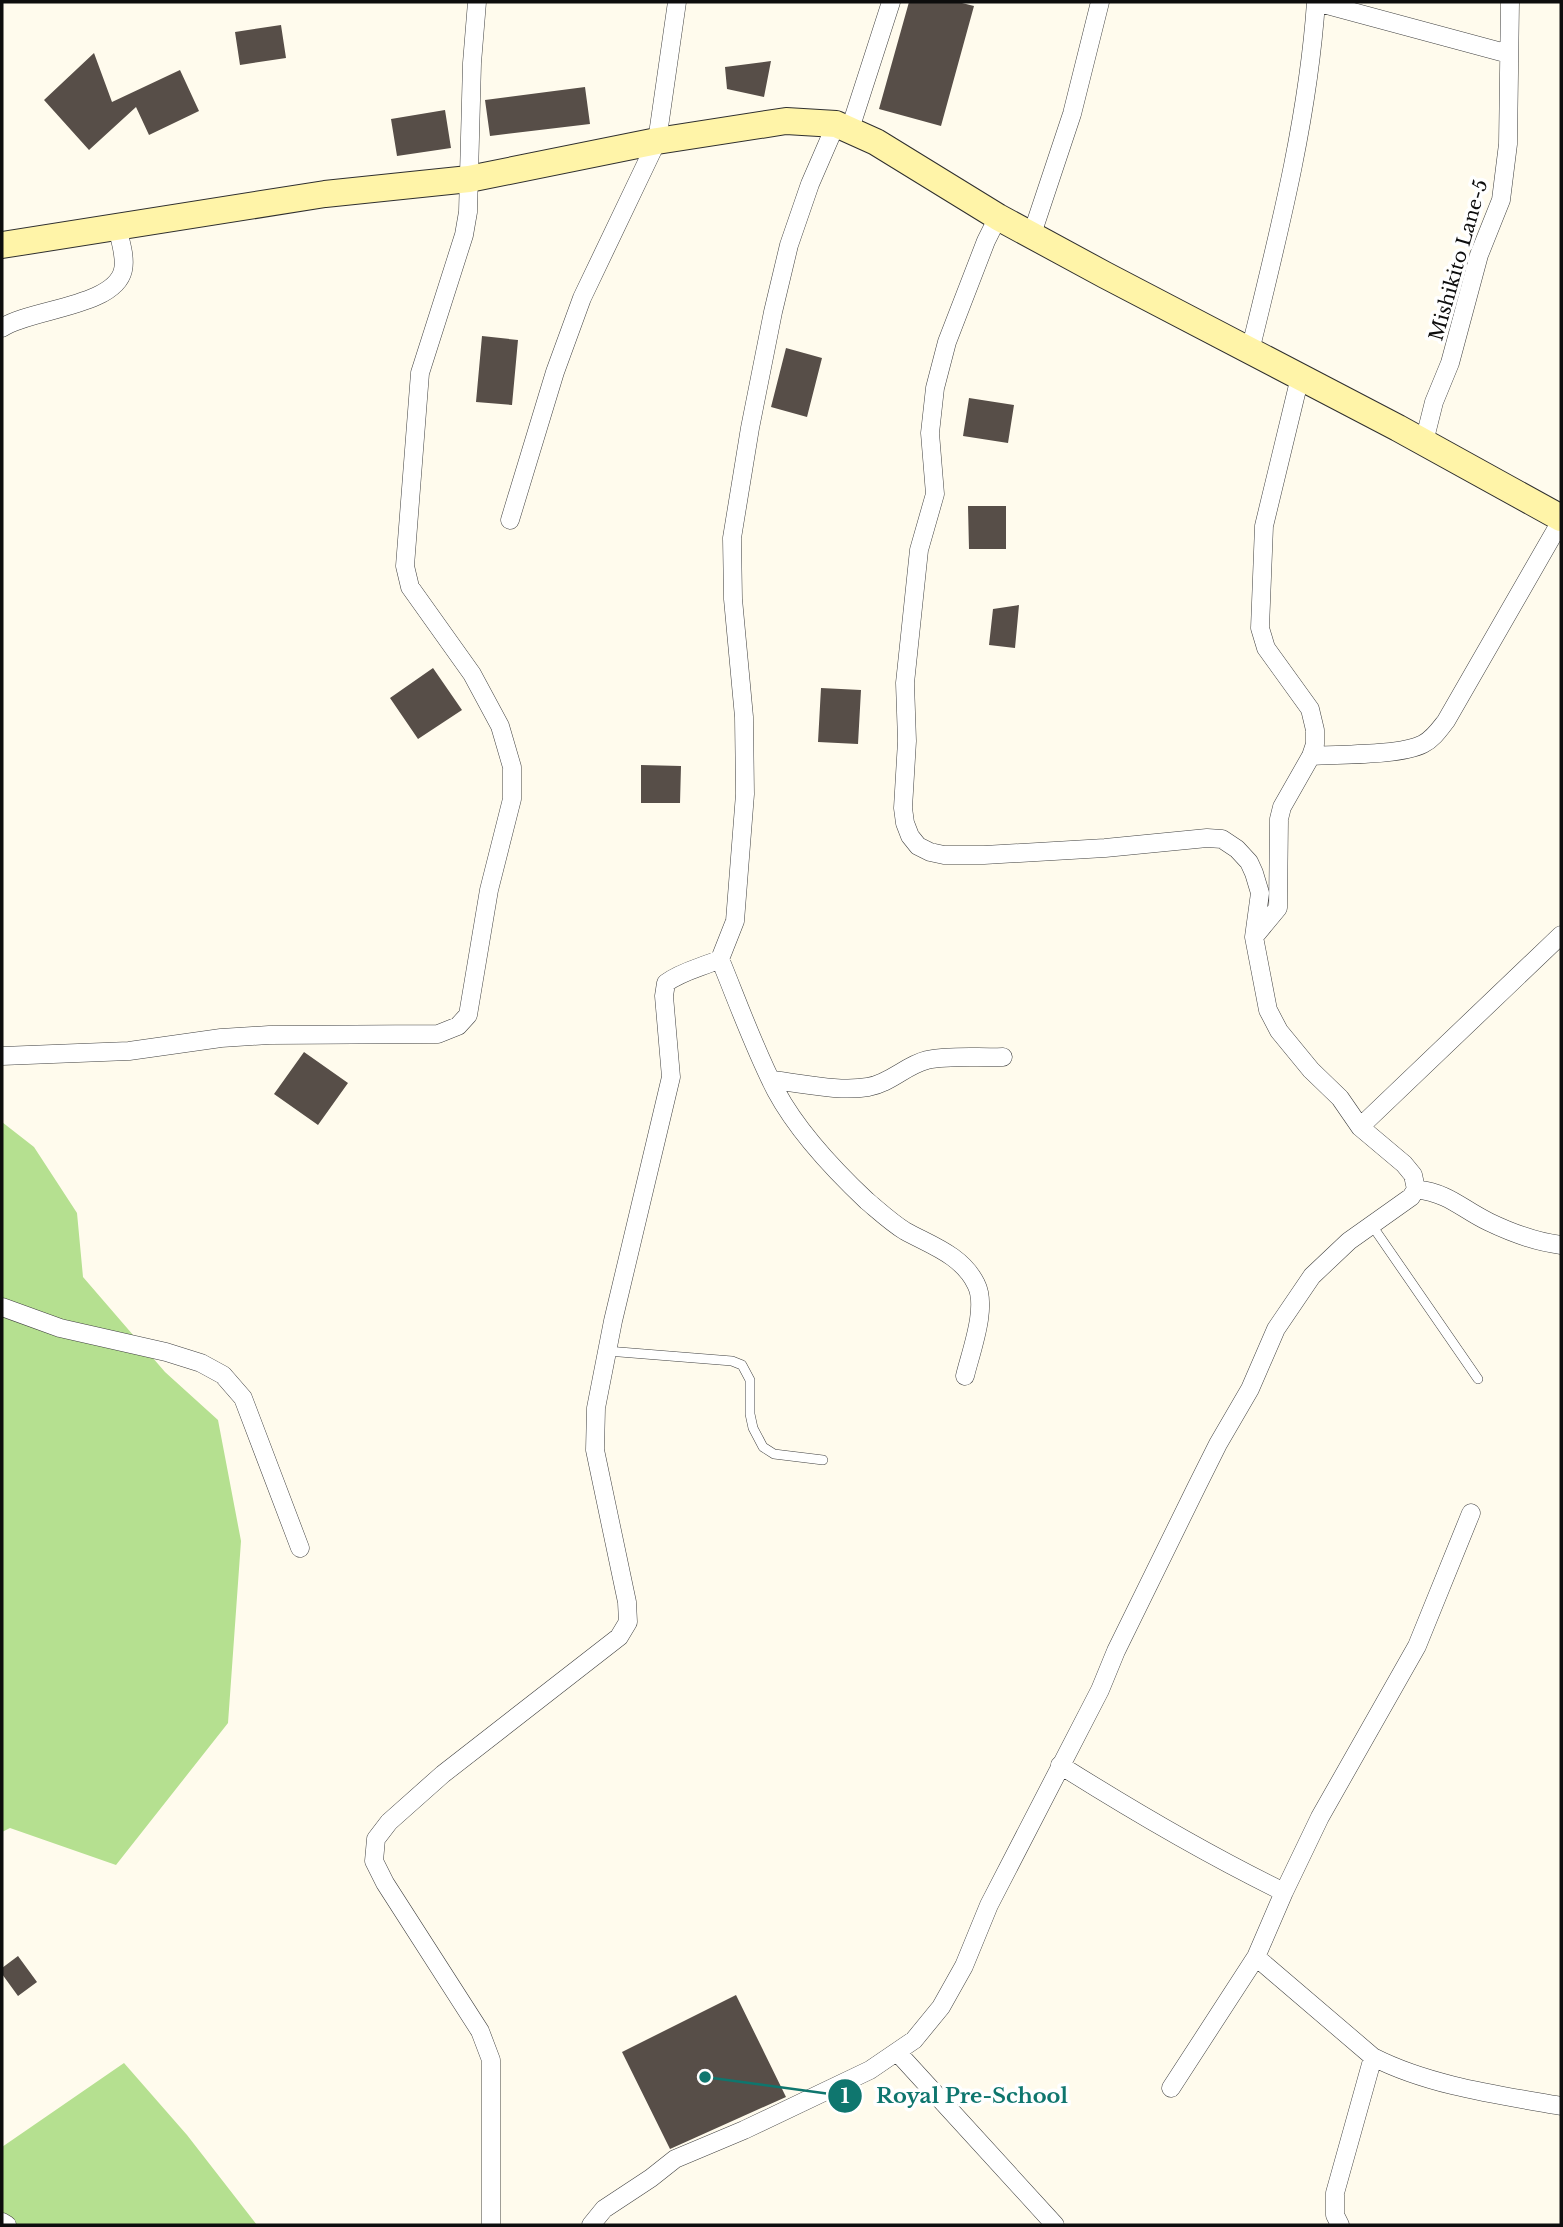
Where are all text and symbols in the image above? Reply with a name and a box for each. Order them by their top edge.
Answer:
street label: Mishikito Lane-5 [1424,177,1492,343]
callout: Royal Pre-School [827,2075,1082,2117]
text: 1 [840,2083,850,2109]
text: Royal Pre-School [876,2083,1068,2109]

